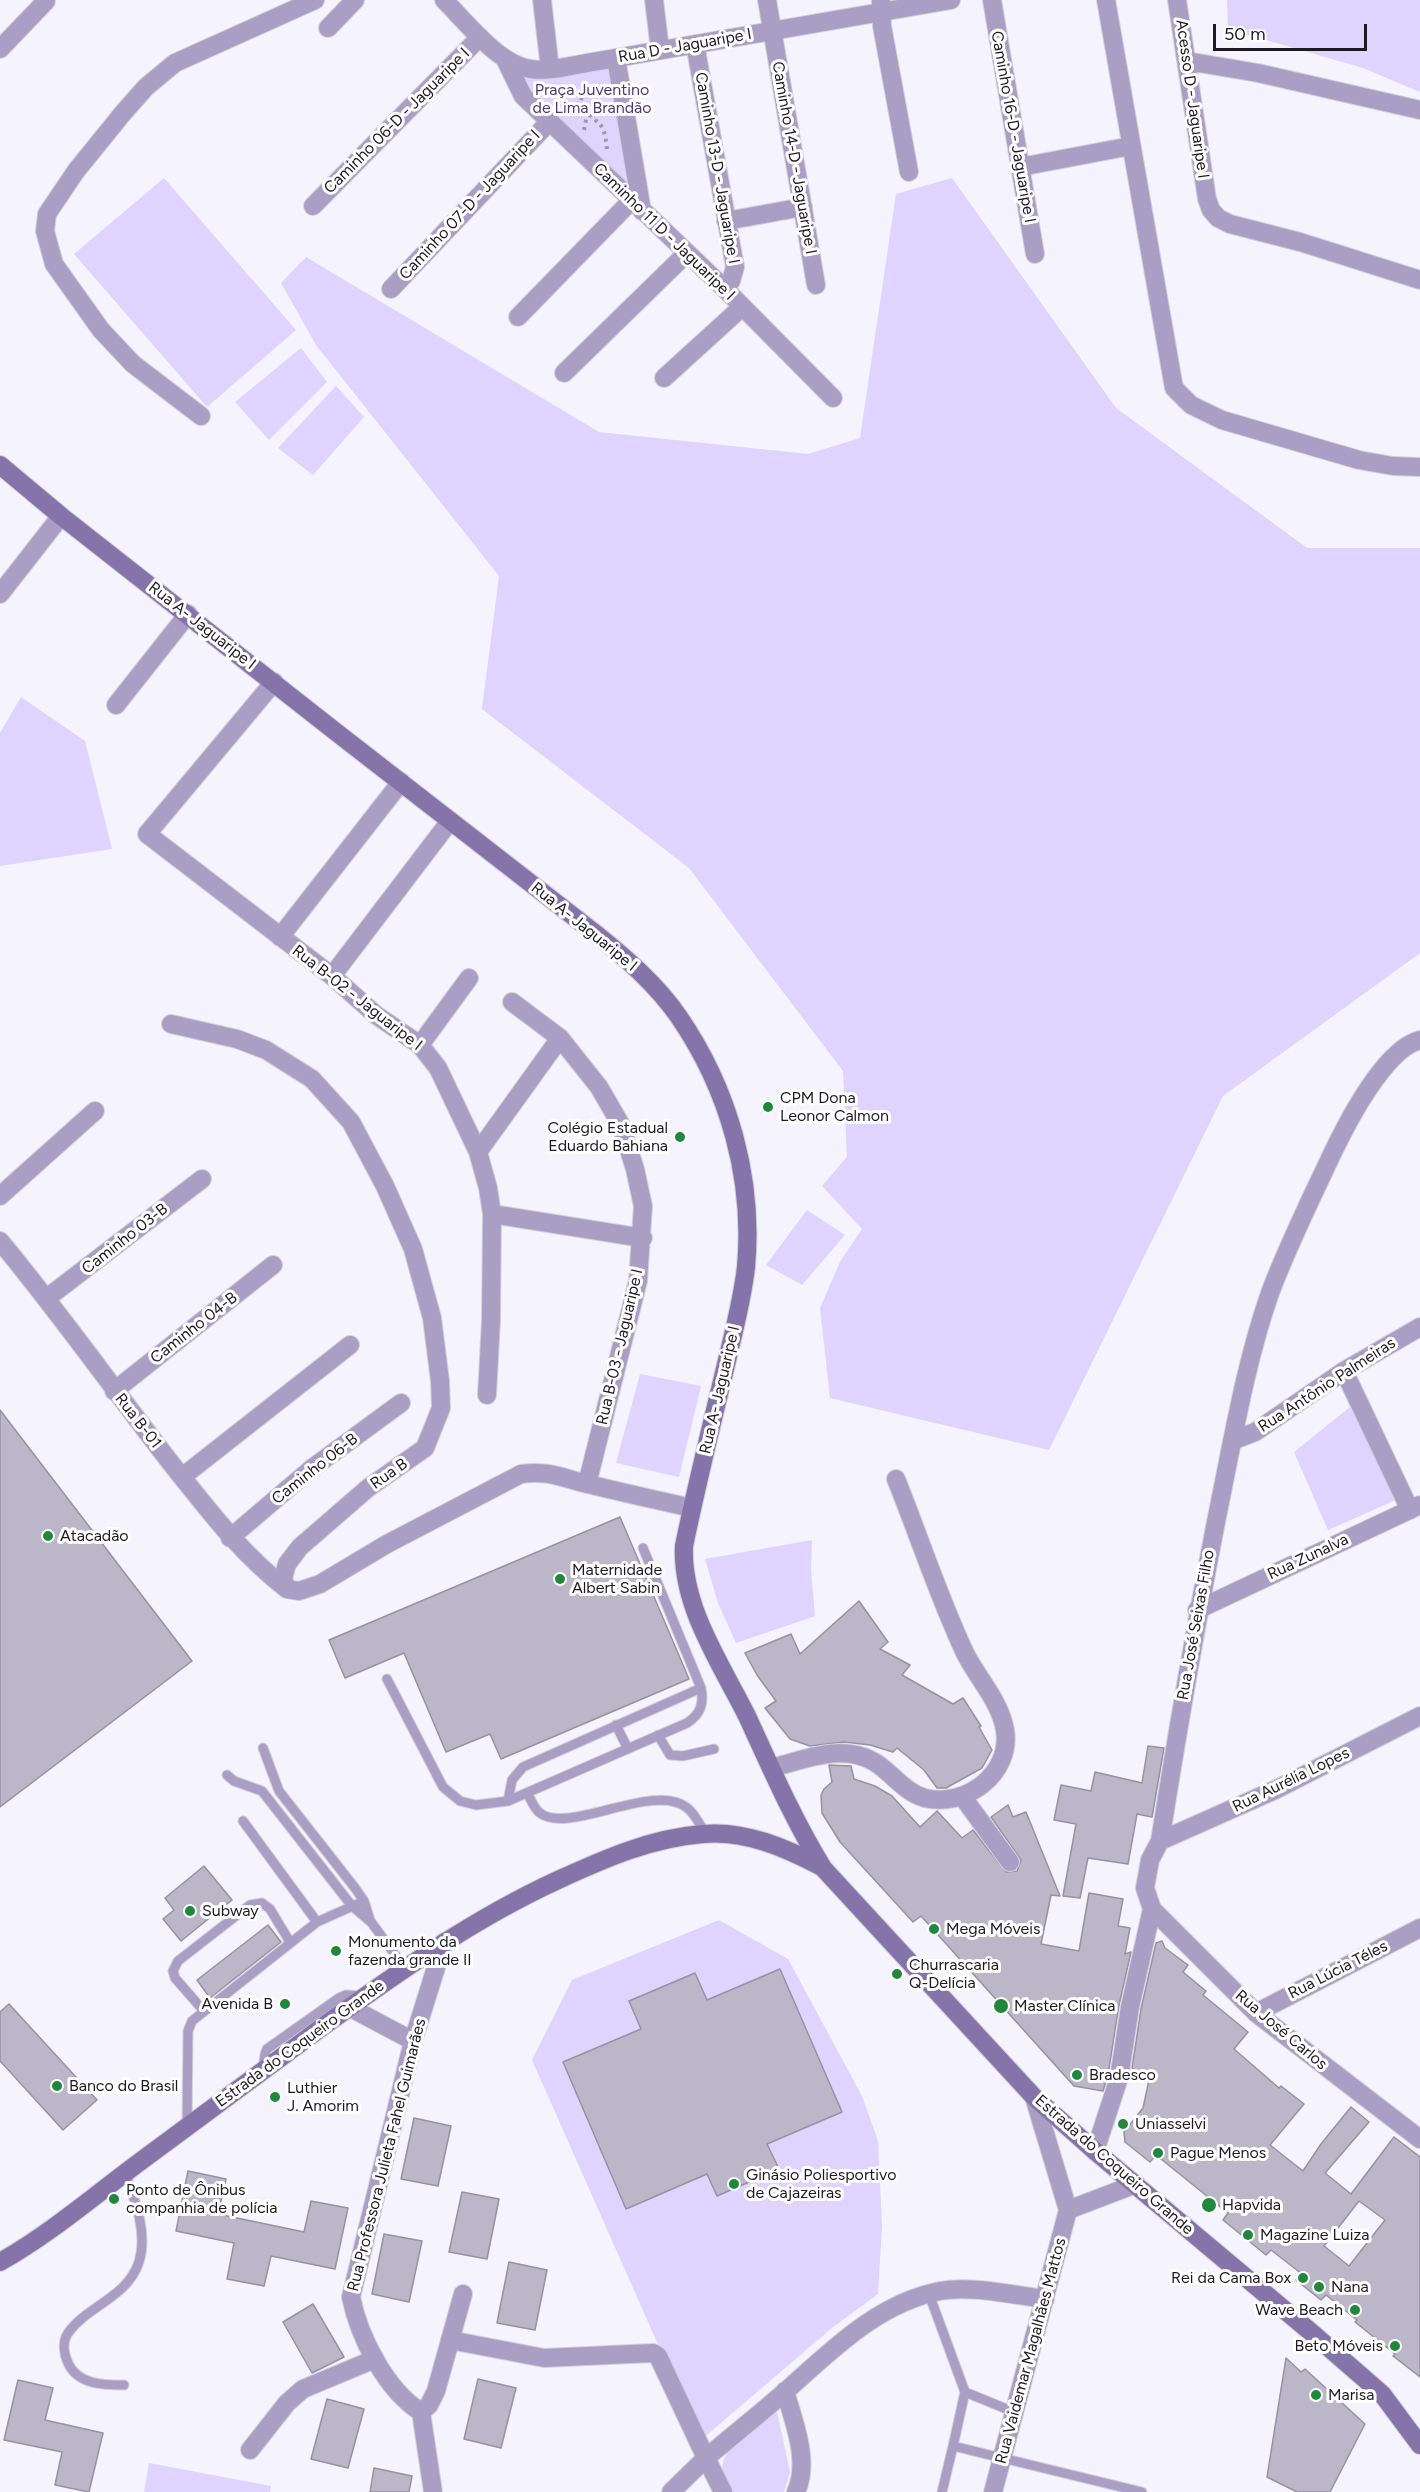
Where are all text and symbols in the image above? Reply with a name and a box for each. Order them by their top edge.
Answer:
scale bar [1216,12,1370,50]
street label: Acesso D - Jaguaripe I [1171,18,1213,180]
text: 50 m [1224,23,1266,45]
street label: Rua D - Jaguaripe I [617,25,753,67]
street label: Caminho 16-D - Jaguaripe I [987,30,1039,224]
street label: Caminho 06-D - Jaguaripe I [320,44,474,198]
street label: Caminho 14-D - Jaguaripe I [768,60,820,256]
street label: Caminho 13-D - Jaguaripe I [691,71,743,265]
park label: Praça Juventino de Lima Brandão [533,80,651,118]
street label: Caminho 07-D - Jaguaripe I [396,126,544,284]
street label: Caminho 11 D - Jaguaripe I [589,159,739,305]
street label: Rua A- Jaguaripe I [144,578,260,674]
street label: Rua A- Jaguaripe I [527,878,641,976]
street label: Rua B-02 - Jaguaripe I [288,941,426,1055]
place label: CPM Dona Leonor Calmon [780,1088,889,1126]
marker: CPM Dona Leonor Calmon [761,1100,775,1114]
place label: Colégio Estadual Eduardo Bahiana [547,1118,668,1156]
marker: Colégio Estadual Eduardo Bahiana [673,1130,687,1144]
street label: Caminho 03-B [78,1200,172,1278]
street label: Rua B-03 - Jaguaripe I [593,1267,647,1427]
street label: Caminho 04-B [147,1288,241,1368]
street label: Rua A- Jaguaripe I [696,1324,744,1456]
street label: Rua Antônio Palmeiras [1255,1333,1399,1437]
street label: Rua B-01 [111,1390,165,1452]
street label: Caminho 06-B [268,1429,362,1509]
street label: Rua B [367,1454,411,1494]
place label: Atacadão [60,1526,129,1546]
marker: Atacadão [41,1529,55,1543]
street label: Rua Zunalva [1264,1530,1352,1584]
street label: Rua José Seixas Filho [1173,1548,1219,1702]
place label: Maternidade Albert Sabin [572,1560,662,1598]
marker: Maternidade Albert Sabin [553,1572,567,1586]
street label: Rua Aurélia Lopes [1229,1743,1353,1817]
place label: Subway [202,1901,259,1921]
marker: Subway [183,1904,197,1918]
place label: Mega Móveis [946,1919,1040,1939]
marker: Mega Móveis [927,1922,941,1936]
place label: Monumento da fazenda grande II [348,1932,472,1970]
street label: Rua Lúcia Téles [1285,1937,1391,2003]
marker: Monumento da fazenda grande II [329,1944,343,1958]
place label: Churrascaria Q-Delícia [909,1955,999,1993]
marker: Churrascaria Q-Delícia [890,1967,904,1981]
street label: Estrada do Coqueiro Grande [212,1976,388,2112]
street label: Rua José Carlos [1231,1986,1331,2074]
place label: Avenida B [202,1994,273,2014]
place label: Master Clínica [1014,1996,1115,2016]
marker: Avenida B [278,1997,292,2011]
marker: Master Clínica [992,1997,1010,2015]
street label: Rua Professora Julieta Fahel Guimarães [344,2016,430,2294]
place label: Bradesco [1089,2065,1156,2085]
marker: Bradesco [1070,2068,1084,2082]
place label: Banco do Brasil [69,2076,178,2096]
place label: Luthier J. Amorim [287,2078,359,2116]
marker: Banco do Brasil [50,2079,64,2093]
marker: Luthier J. Amorim [268,2090,282,2104]
street label: Estrada do Coqueiro Grande [1031,2091,1197,2239]
place label: Uniasselvi [1135,2114,1206,2134]
marker: Uniasselvi [1116,2117,1130,2131]
place label: Pague Menos [1170,2143,1266,2163]
marker: Pague Menos [1151,2146,1165,2160]
place label: Ginásio Poliesportivo de Cajazeiras [746,2165,896,2203]
marker: Ginásio Poliesportivo de Cajazeiras [727,2177,741,2191]
place label: Ponto de Ônibus companhia de polícia [126,2180,277,2218]
marker: Ponto de Ônibus companhia de polícia [107,2192,121,2206]
place label: Hapvida [1222,2195,1281,2215]
marker: Hapvida [1200,2196,1218,2214]
place label: Magazine Luiza [1260,2225,1369,2245]
marker: Magazine Luiza [1241,2228,1255,2242]
street label: Rua Vaidemar Magalhães Mattos [992,2236,1070,2466]
place label: Rei da Cama Box [1171,2268,1291,2288]
marker: Rei da Cama Box [1296,2271,1310,2285]
place label: Nana [1331,2277,1369,2297]
marker: Nana [1312,2280,1326,2294]
place label: Wave Beach [1255,2300,1343,2320]
marker: Wave Beach [1348,2303,1362,2317]
place label: Beto Móveis [1295,2336,1383,2356]
marker: Beto Móveis [1388,2339,1402,2353]
place label: Marisa [1328,2385,1374,2405]
marker: Marisa [1309,2388,1323,2402]

